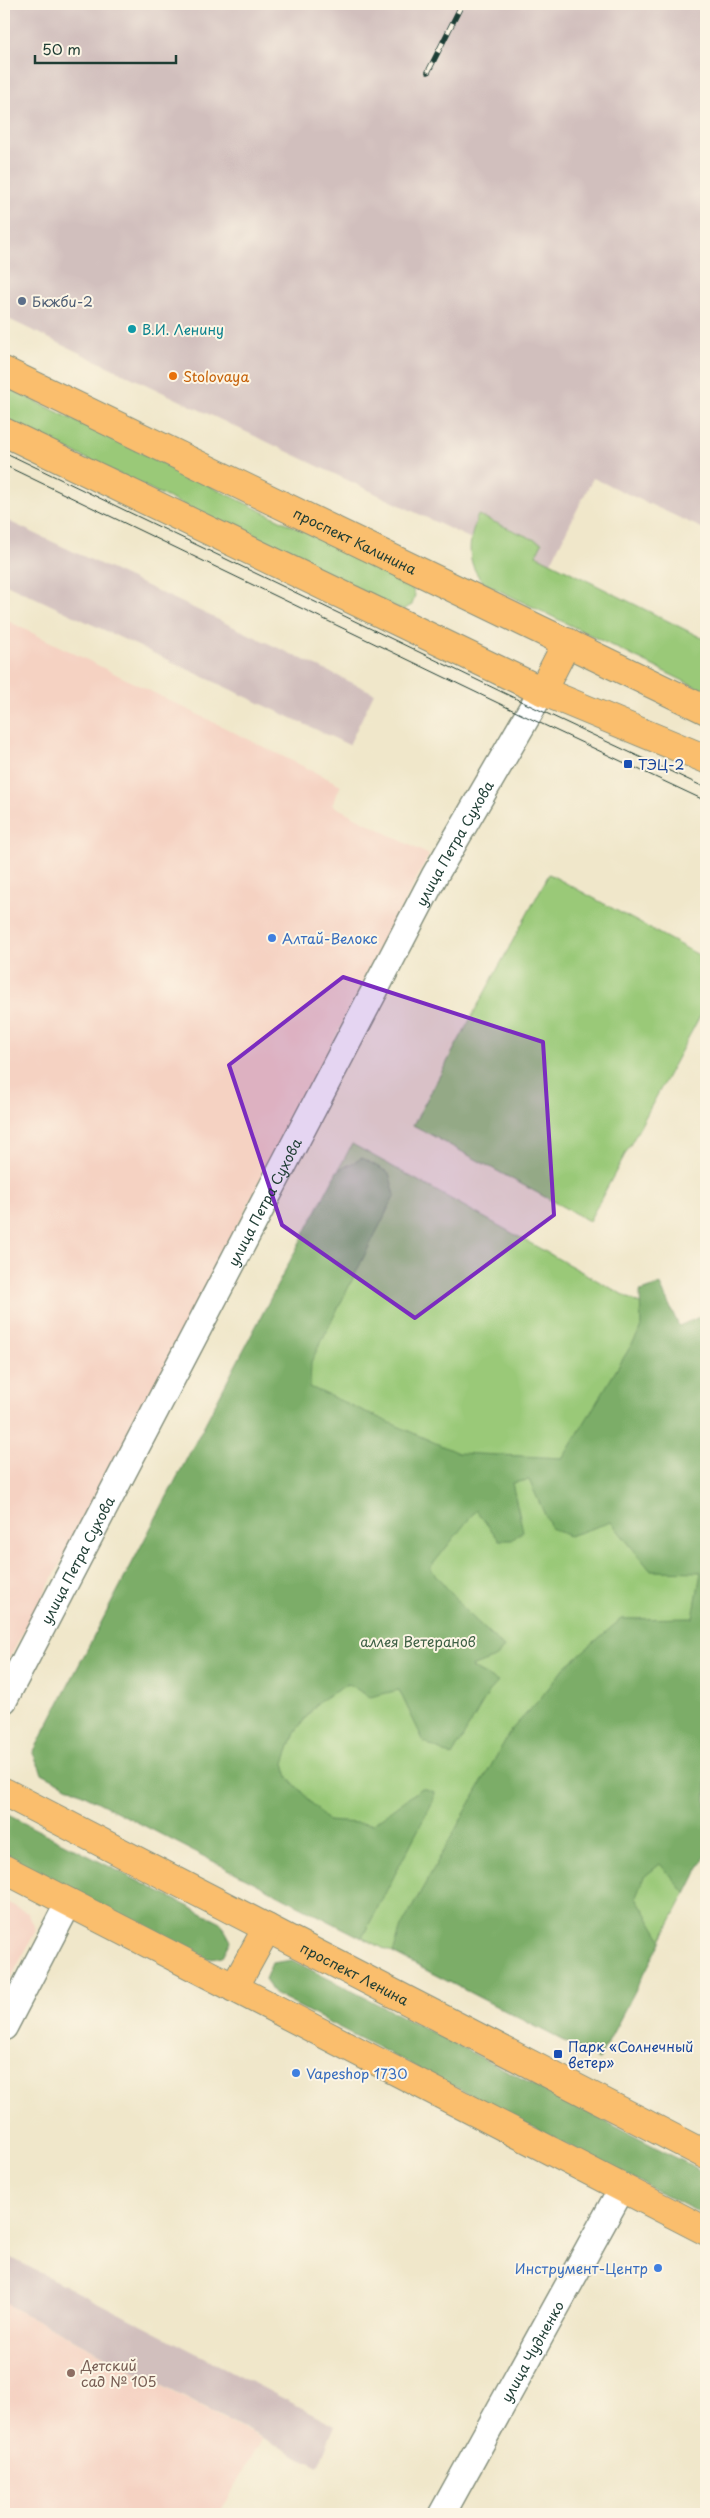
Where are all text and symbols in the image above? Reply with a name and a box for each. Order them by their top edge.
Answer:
scale bar [35,32,176,64]
text: 50 m [42,37,81,60]
place label: Бкжби-2 [32,291,93,312]
marker: Бкжби-2 [16,295,28,307]
place label: В.И. Ленину [142,319,224,340]
marker: В.И. Ленину [126,323,138,335]
place label: Stolovaya [183,366,249,387]
marker: Stolovaya [167,370,179,382]
street label: проспект Калинина [290,502,420,579]
place label: ТЭЦ-2 [638,754,684,775]
marker: ТЭЦ-2 [622,758,634,770]
street label: улица Петра Сухова [410,776,499,910]
place label: Алтай-Велокс [282,928,378,949]
marker: Алтай-Велокс [266,932,278,944]
street label: улица Петра Сухова [222,1134,306,1270]
street label: улица Петра Сухова [35,1492,119,1628]
park label: аллея Ветеранов [360,1631,476,1652]
street label: проспект Ленина [297,1937,413,2010]
place label: Парк «Солнечный ветер» [568,2036,693,2073]
marker: Парк «Солнечный ветер» [552,2048,564,2060]
place label: Vapeshop 1730 [306,2063,408,2084]
marker: Vapeshop 1730 [290,2067,302,2079]
place label: Инструмент-Центр [515,2258,648,2279]
marker: Инструмент-Центр [652,2262,664,2274]
street label: улица Чудненко [495,2296,568,2406]
place label: Детский сад № 105 [80,2355,157,2392]
marker: Детский сад № 105 [65,2367,77,2379]

